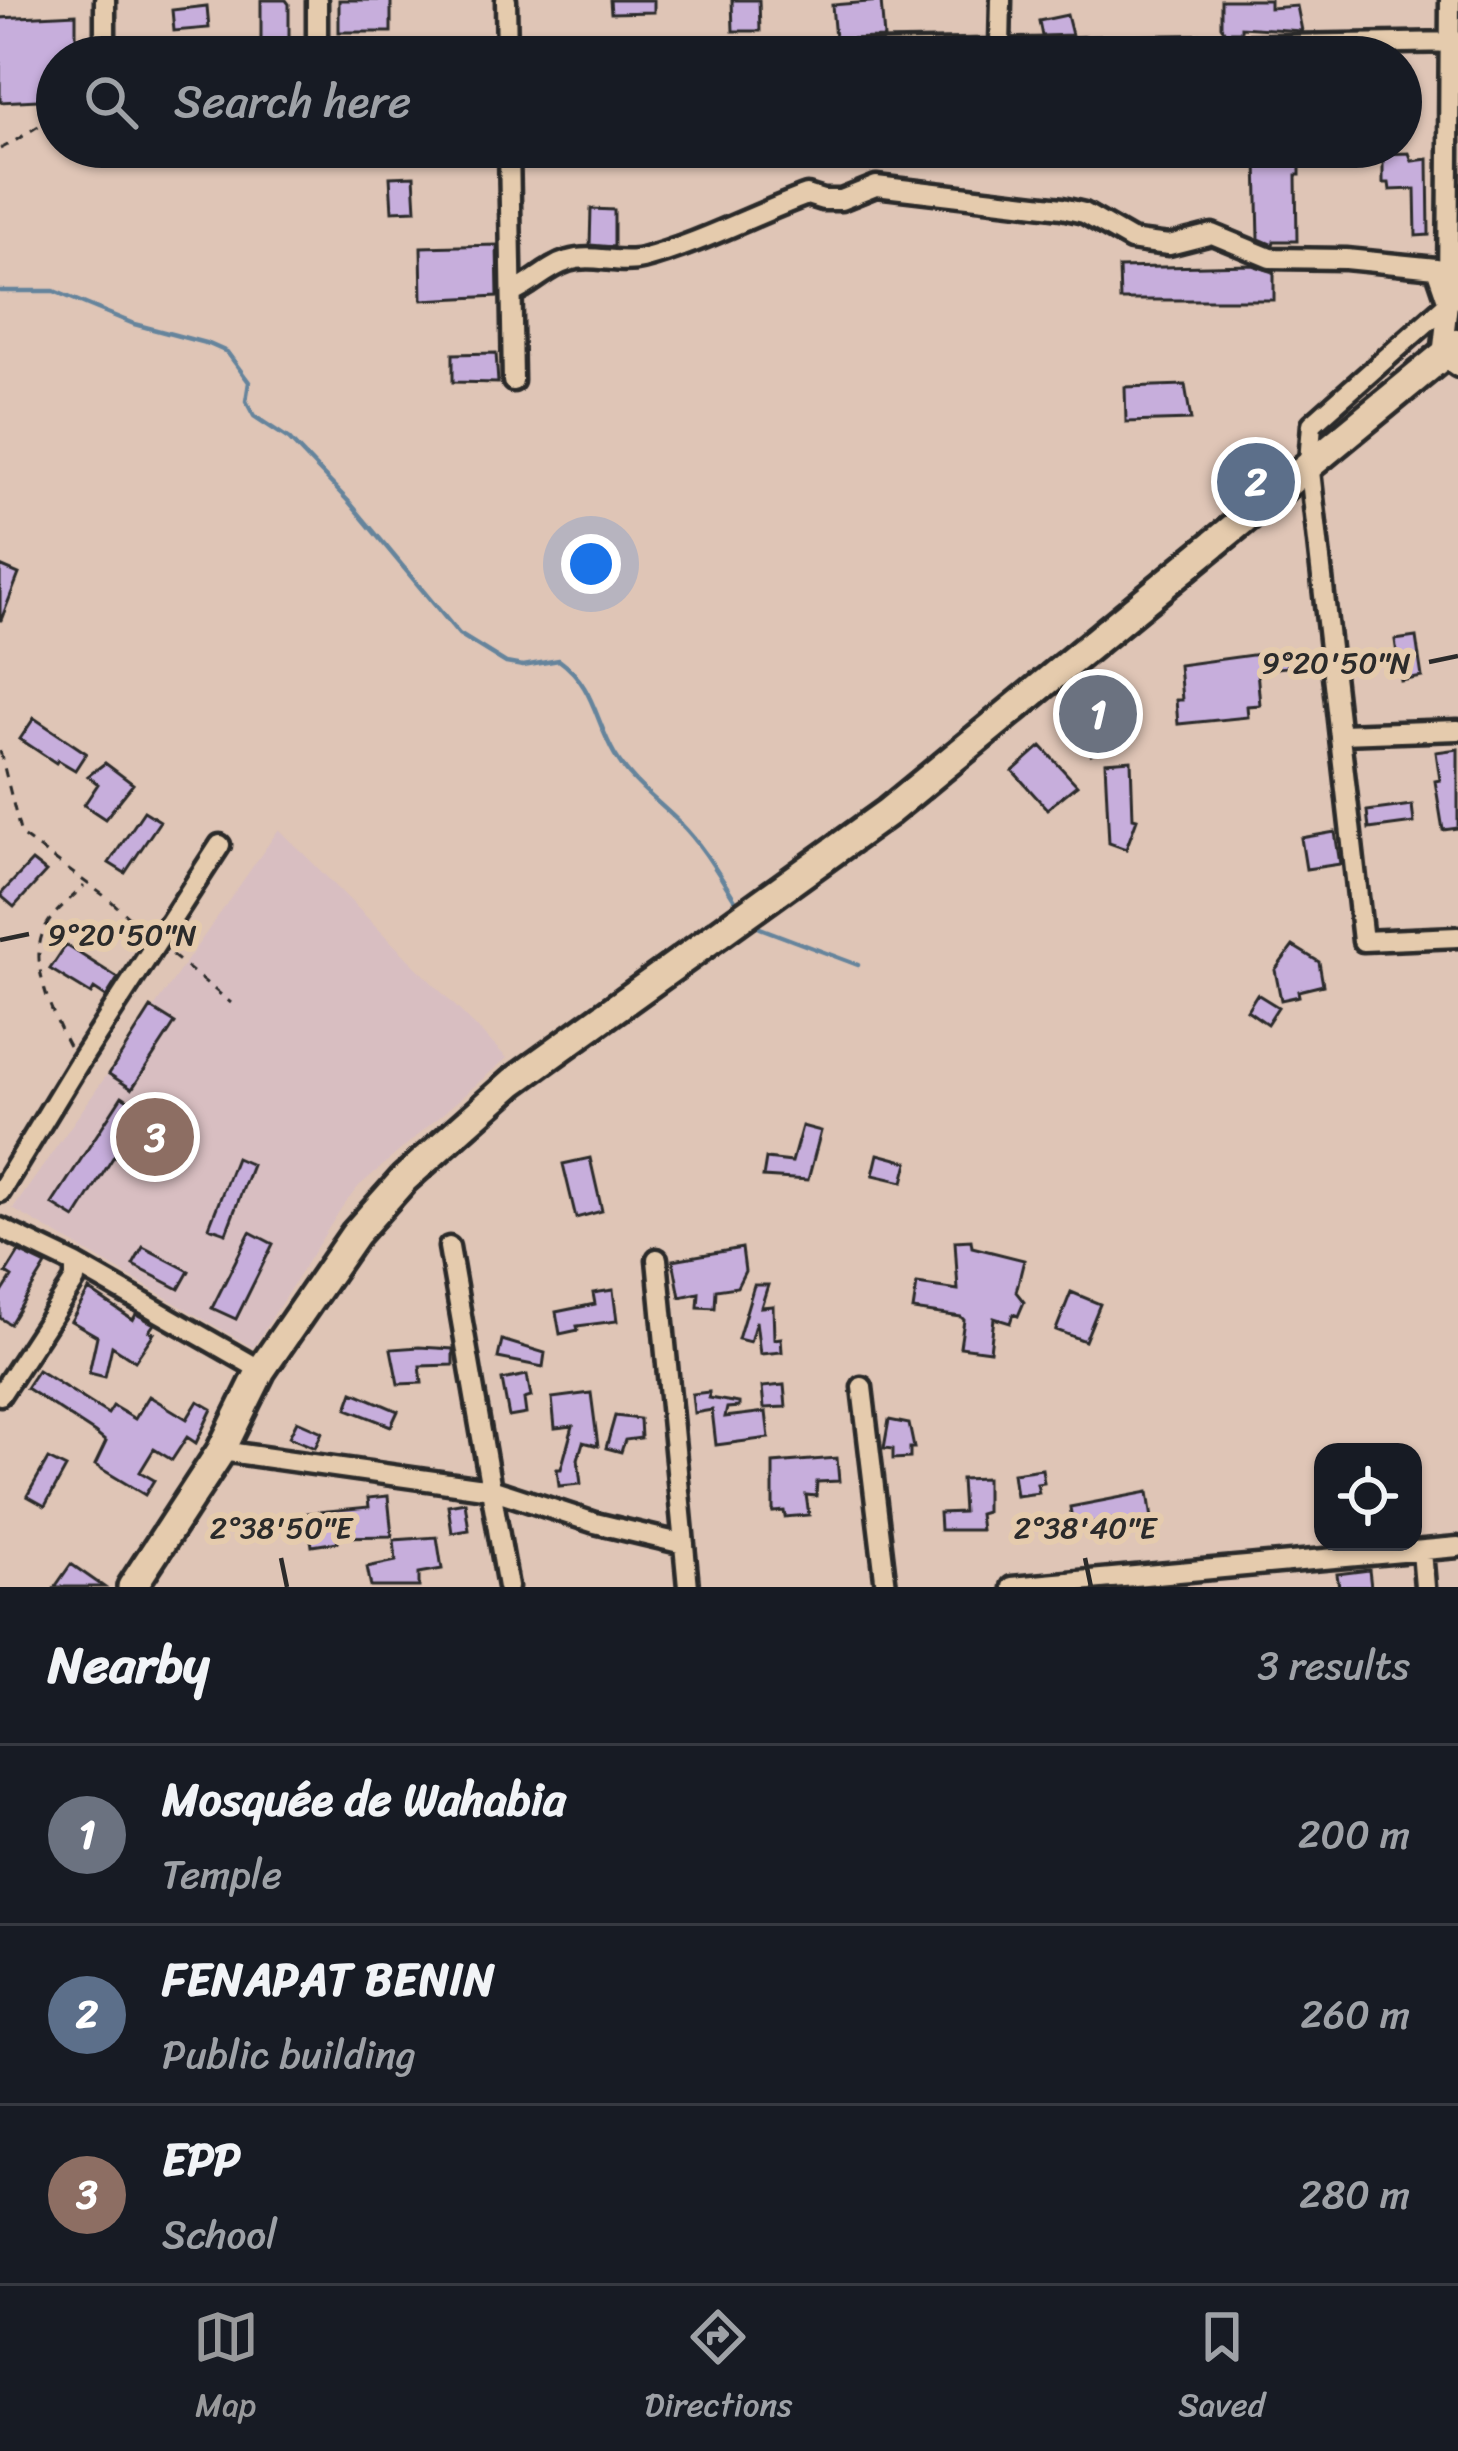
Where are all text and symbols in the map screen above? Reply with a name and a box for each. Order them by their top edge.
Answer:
search box [36,36,1422,168]
text: Search here [174,62,411,142]
icon: search [78,69,144,135]
pin: 2 [1217,437,1295,527]
your location [561,534,621,594]
text: 9°20'50"N [1261,636,1411,690]
pin: 1 [1059,669,1137,759]
text: 9°20'50"N [47,908,197,962]
pin: 3 [116,1092,194,1182]
map controls [1314,1443,1422,1551]
button: locate [1314,1443,1422,1551]
text: 2°38'50"E [210,1501,354,1555]
text: 2°38'40"E [1014,1501,1159,1555]
text: Nearby [48,1620,209,1710]
text: 3 results [1257,1631,1410,1700]
text: Mosquée de Wahabia [162,1760,566,1840]
text: 1 [79,1800,95,1869]
text: 200 m [1298,1800,1410,1869]
text: Temple [162,1840,282,1909]
text: FENAPAT BENIN [162,1940,495,2020]
text: 2 [76,1980,98,2049]
text: 260 m [1301,1980,1410,2049]
text: Public building [162,2020,416,2089]
text: EPP [162,2120,241,2200]
text: 3 [76,2160,98,2229]
text: 280 m [1299,2160,1410,2229]
text: School [162,2200,277,2269]
tab: Map [193,2304,259,2434]
tab: Directions [645,2304,792,2434]
tab: Saved [1178,2304,1265,2434]

